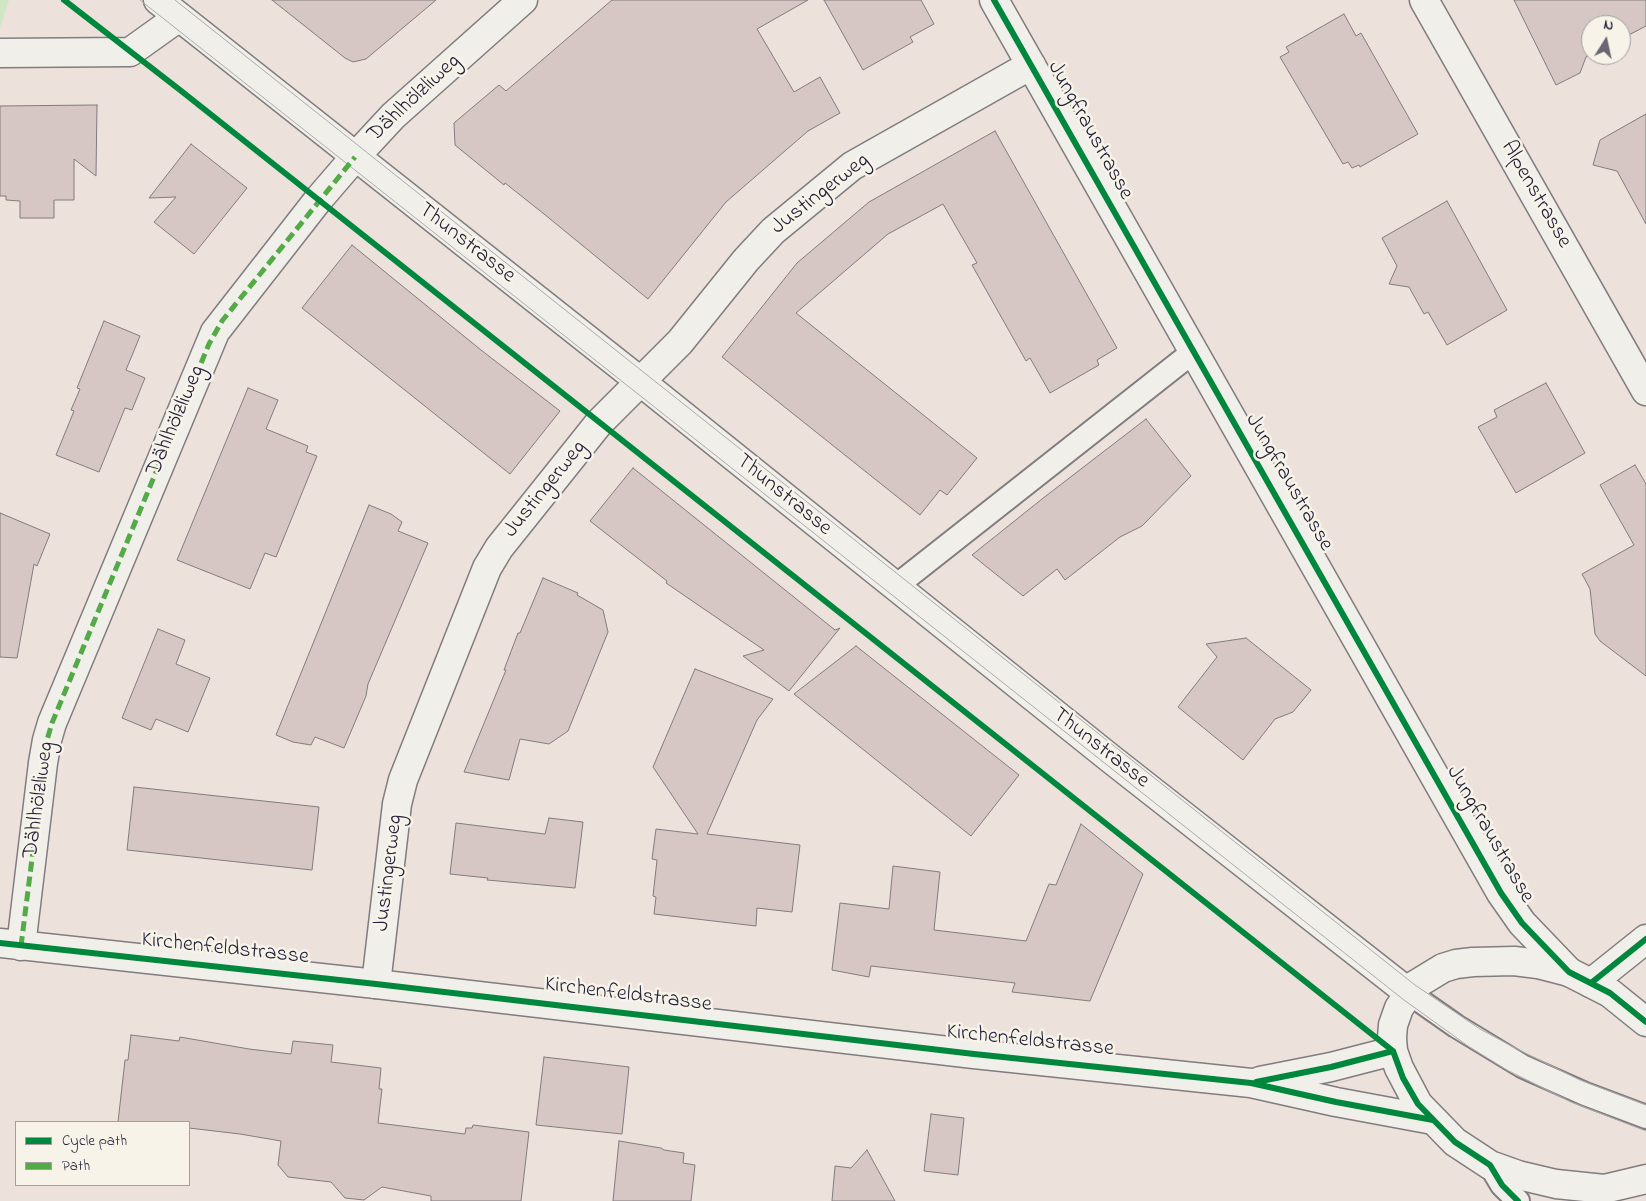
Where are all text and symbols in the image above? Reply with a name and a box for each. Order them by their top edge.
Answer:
north arrow [1581,15,1631,65]
text: N [1602,15,1615,37]
street label: Dählhölzliweg [363,49,467,149]
street label: Jungfraustrasse [1040,57,1138,205]
street label: Alpenstrasse [1494,137,1576,253]
street label: Justingerweg [767,148,875,242]
street label: Thunstrasse [412,198,520,290]
street label: Dählhölzliweg [142,362,212,480]
street label: Jungfraustrasse [1238,410,1338,556]
street label: Justingerweg [499,436,593,544]
street label: Thunstrasse [730,449,836,543]
street label: Thunstrasse [1046,703,1154,795]
street label: Dählhölzliweg [19,740,61,860]
street label: Jungfraustrasse [1439,762,1539,908]
street label: Justingerweg [370,813,410,933]
street label: Kirchenfeldstrasse [140,928,310,972]
street label: Kirchenfeldstrasse [543,973,713,1019]
street label: Kirchenfeldstrasse [945,1020,1115,1064]
legend [15,1121,190,1186]
text: Cycle path [62,1130,127,1152]
text: Path [62,1155,90,1177]

